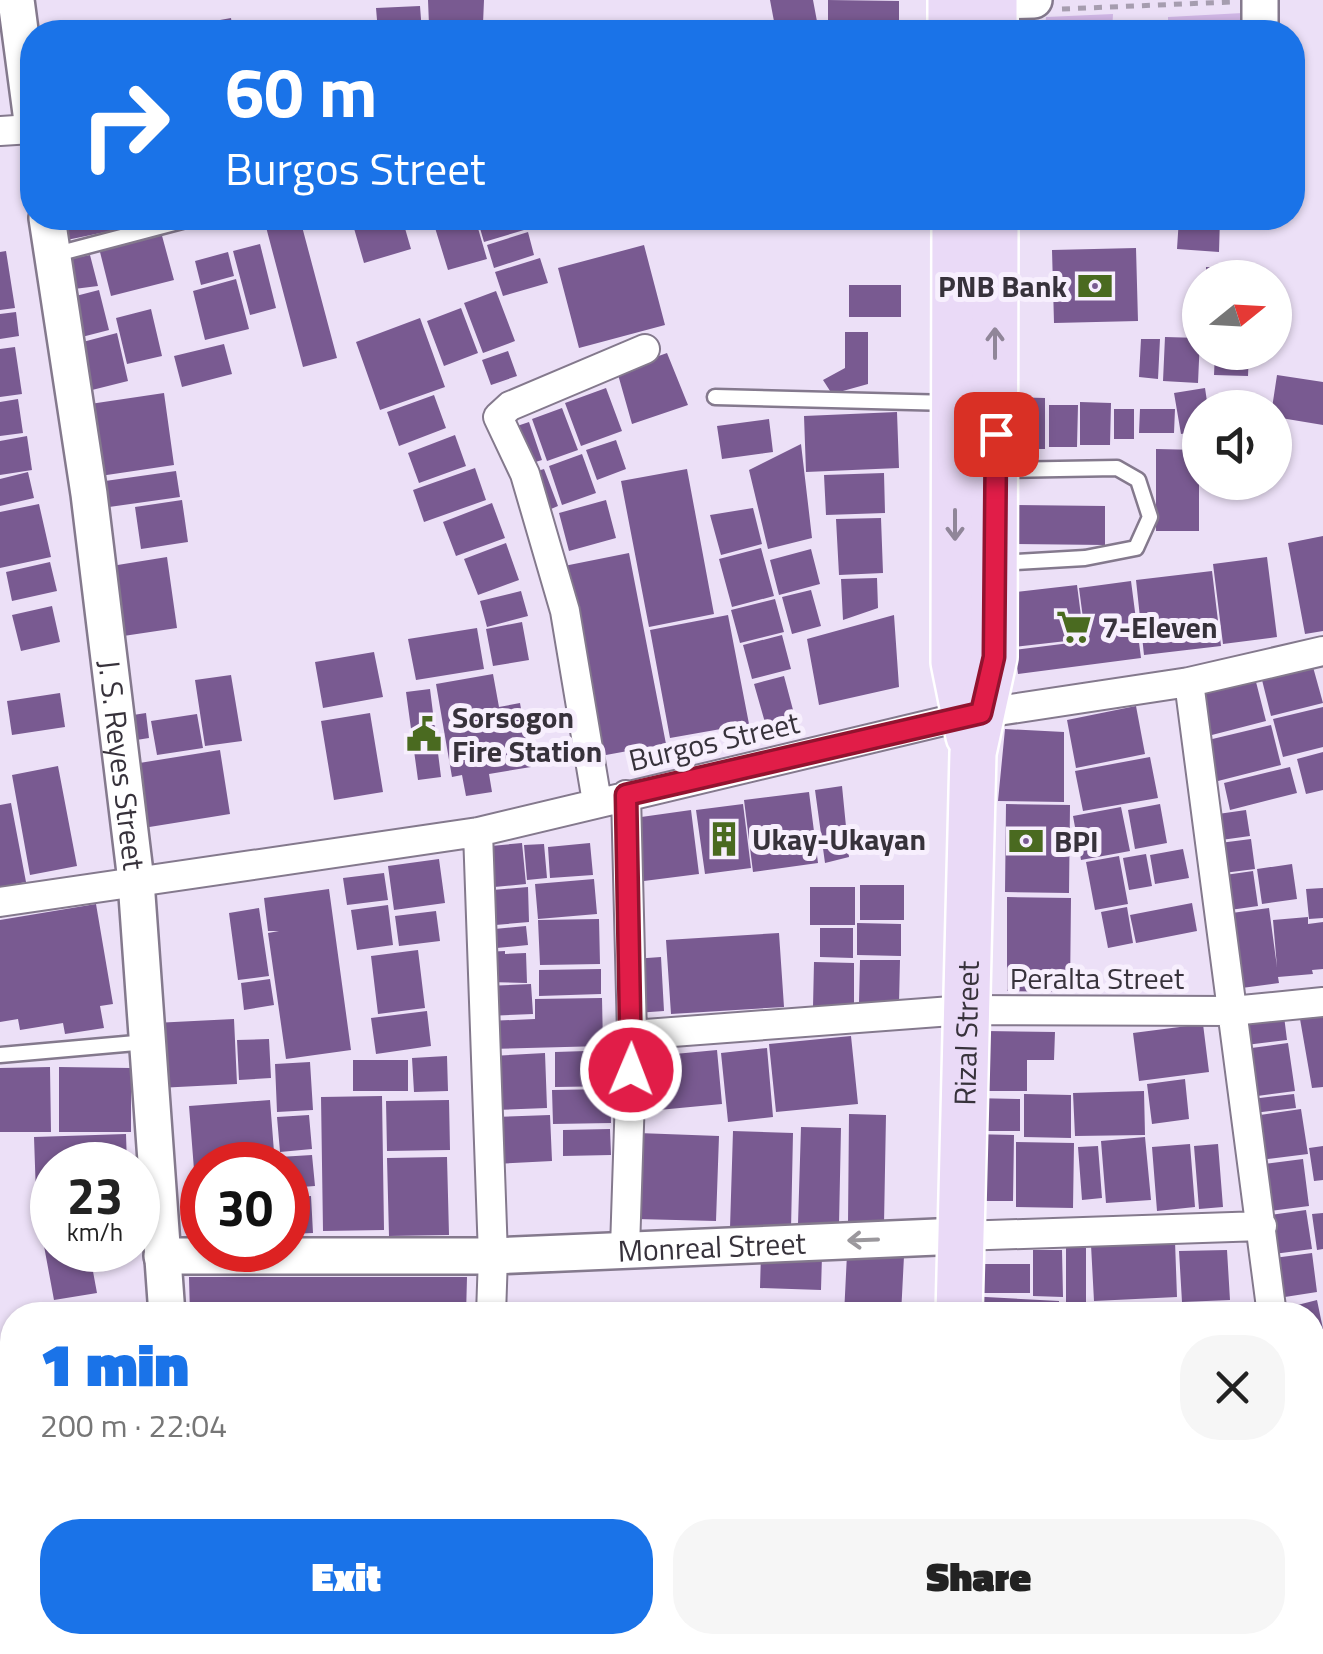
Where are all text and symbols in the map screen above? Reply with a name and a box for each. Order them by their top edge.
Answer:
text: 60 m [225,38,378,144]
icon: right [60,60,190,190]
text: Burgos Street [225,134,486,202]
north arrow [1182,260,1292,370]
map controls [1182,260,1292,500]
place label: PNB Bank [938,263,1068,309]
bank icon: PNB Bank [1076,267,1114,305]
one-way arrow [986,327,1005,359]
button: sound [1182,390,1292,500]
pin [954,392,1039,477]
icon: arrive [969,407,1024,462]
one-way arrow [946,508,965,540]
place label: 7-Eleven [1102,604,1218,650]
supermarket icon: 7-Eleven [1055,608,1093,646]
street label: J. S. Reyes Street [86,657,158,873]
place label: Sorsogon Fire Station [452,694,602,774]
street label: Burgos Street [624,699,804,783]
public building icon: Sorsogon Fire Station [405,715,443,753]
place label: Ukay-Ukayan [752,816,926,862]
place label: BPI [1054,818,1099,864]
building icon: Ukay-Ukayan [705,820,743,858]
bank icon: BPI [1007,822,1045,860]
street label: Peralta Street [1010,955,1185,1001]
street label: Rizal Street [941,960,991,1106]
position arrow [579,1018,683,1122]
speed limit sign: 30 [180,1142,310,1272]
text: 23 [67,1157,123,1233]
text: km/h [67,1213,123,1251]
street label: Monreal Street [617,1220,807,1274]
one-way arrow [847,1230,879,1249]
text: 1 min [40,1318,189,1409]
button: close [1180,1335,1285,1440]
text: 200 m · 22:04 [40,1401,227,1449]
button: Exit [40,1519,653,1634]
button: Share [673,1519,1285,1634]

